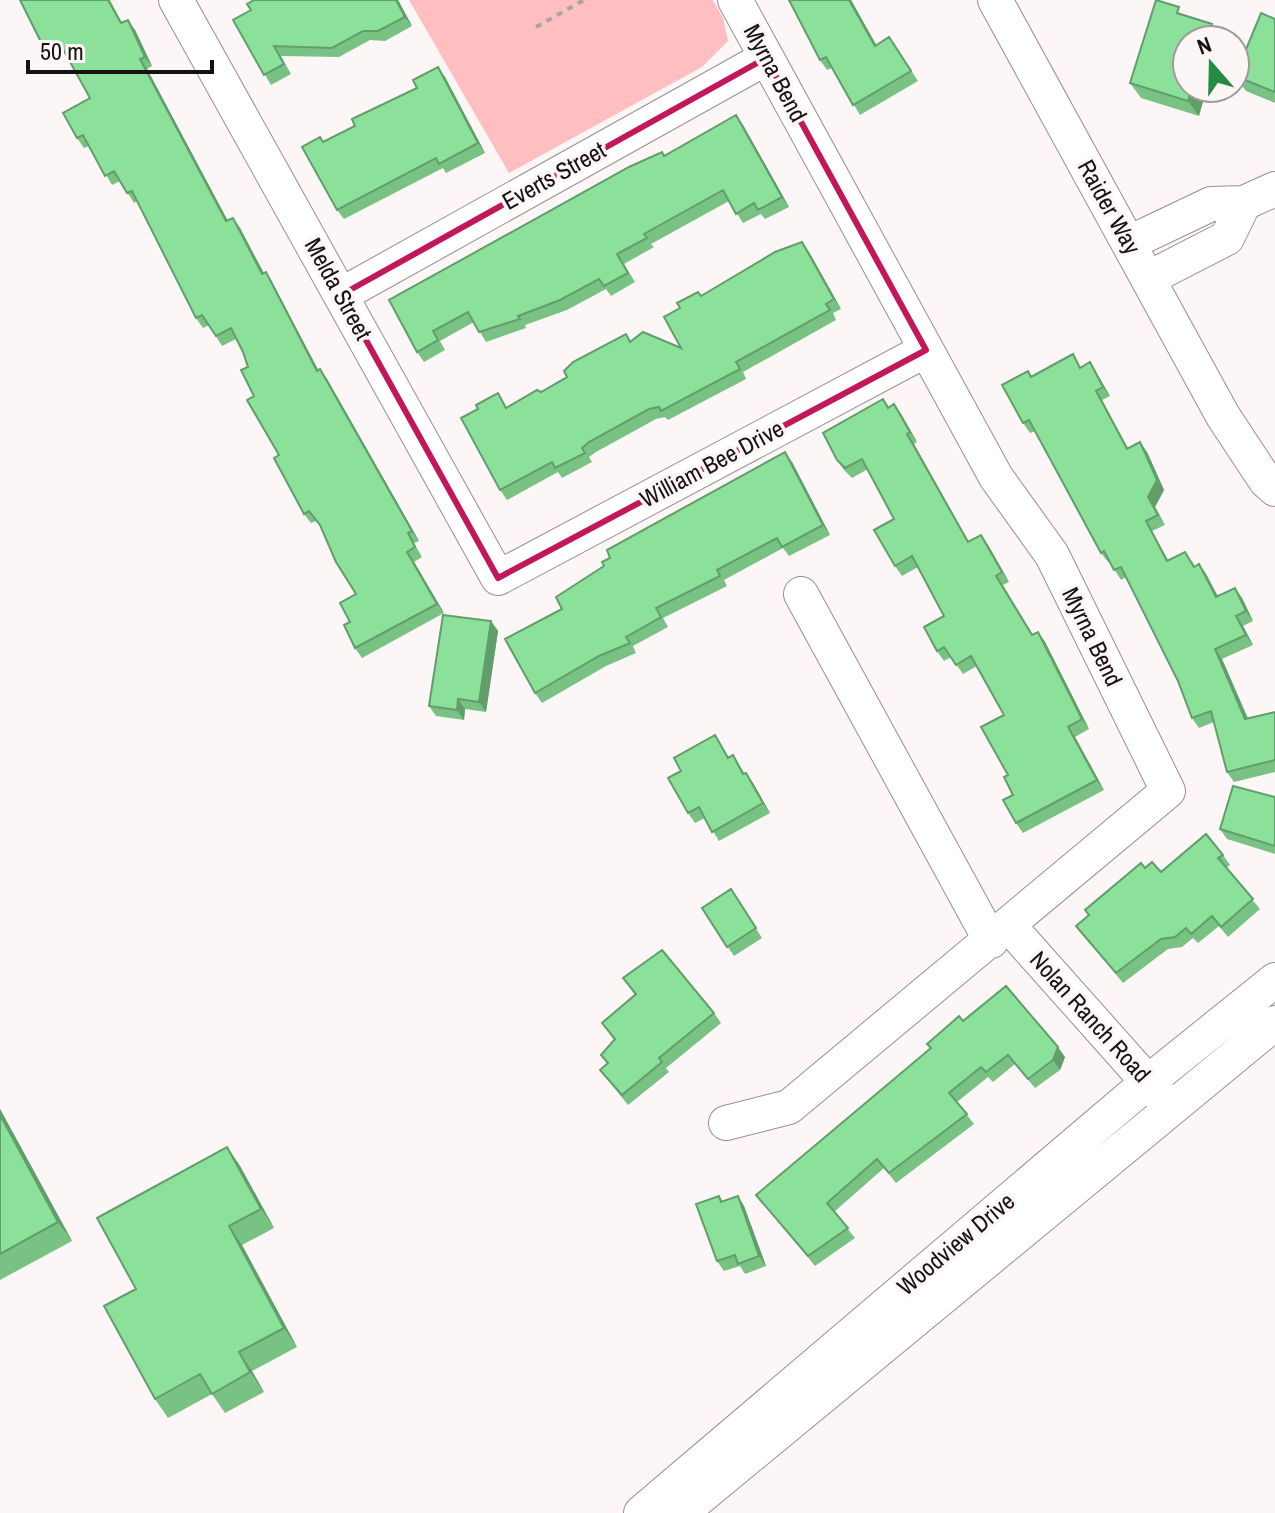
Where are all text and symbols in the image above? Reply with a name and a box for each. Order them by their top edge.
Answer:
street label: Myrna Bend [737,18,815,127]
scale bar [28,24,212,74]
north arrow [1171,24,1251,104]
text: N [1193,29,1215,62]
text: 50 m [40,35,84,67]
street label: Everts Street [496,133,611,217]
street label: Raider Way [1071,154,1149,260]
street label: Melda Street [298,232,380,346]
street label: William Bee Drive [634,412,789,514]
street label: Myrna Bend [1055,582,1131,691]
street label: Nolan Ranch Road [1023,944,1158,1089]
street label: Woodview Drive [890,1185,1021,1302]

